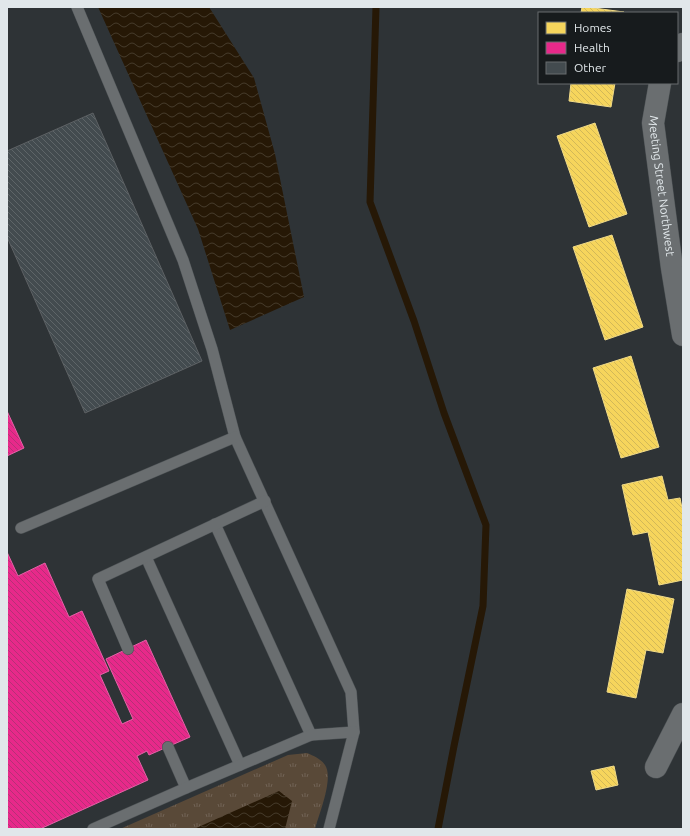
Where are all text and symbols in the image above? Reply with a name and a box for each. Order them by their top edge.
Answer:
legend [538,12,678,84]
text: Homes [574,21,612,34]
text: Health [574,41,610,54]
text: Other [574,61,607,74]
street label: Meeting Street Northwest [647,115,677,257]

